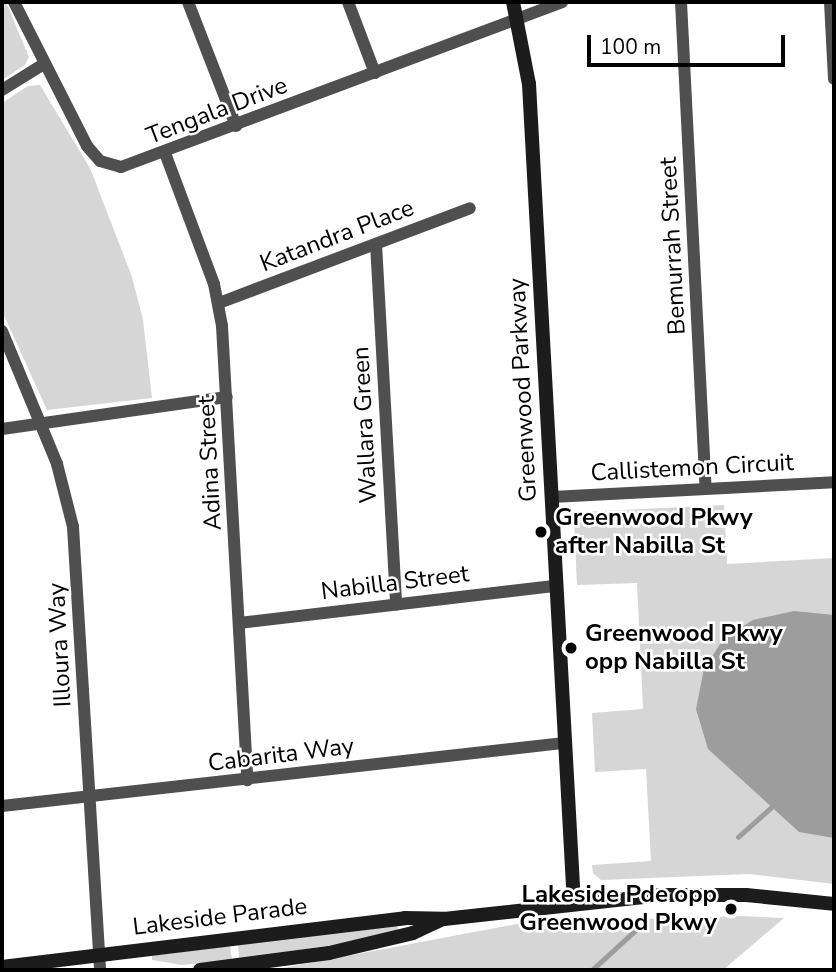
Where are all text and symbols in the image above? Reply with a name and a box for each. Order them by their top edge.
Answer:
scale bar [591,21,789,65]
text: 100 m [600,33,661,61]
street label: Tengala Drive [142,71,292,151]
street label: Bemurrah Street [654,156,692,336]
street label: Katandra Place [256,193,418,279]
street label: Greenwood Parkway [503,277,543,503]
street label: Wallara Green [347,346,383,504]
street label: Adina Street [192,395,228,531]
street label: Callistemon Circuit [590,448,794,488]
place label: Greenwood Pkwy after Nabilla St [555,504,753,560]
marker: Greenwood Pkwy after Nabilla St [533,524,549,540]
street label: Nabilla Street [319,560,471,606]
street label: Illoura Way [42,582,78,708]
place label: Greenwood Pkwy opp Nabilla St [585,620,783,676]
marker: Greenwood Pkwy opp Nabilla St [563,640,579,656]
street label: Cabarita Way [206,732,356,778]
place label: Lakeside Pde opp Greenwood Pkwy [519,881,717,937]
street label: Lakeside Parade [131,892,309,942]
marker: Lakeside Pde opp Greenwood Pkwy [723,901,739,917]

